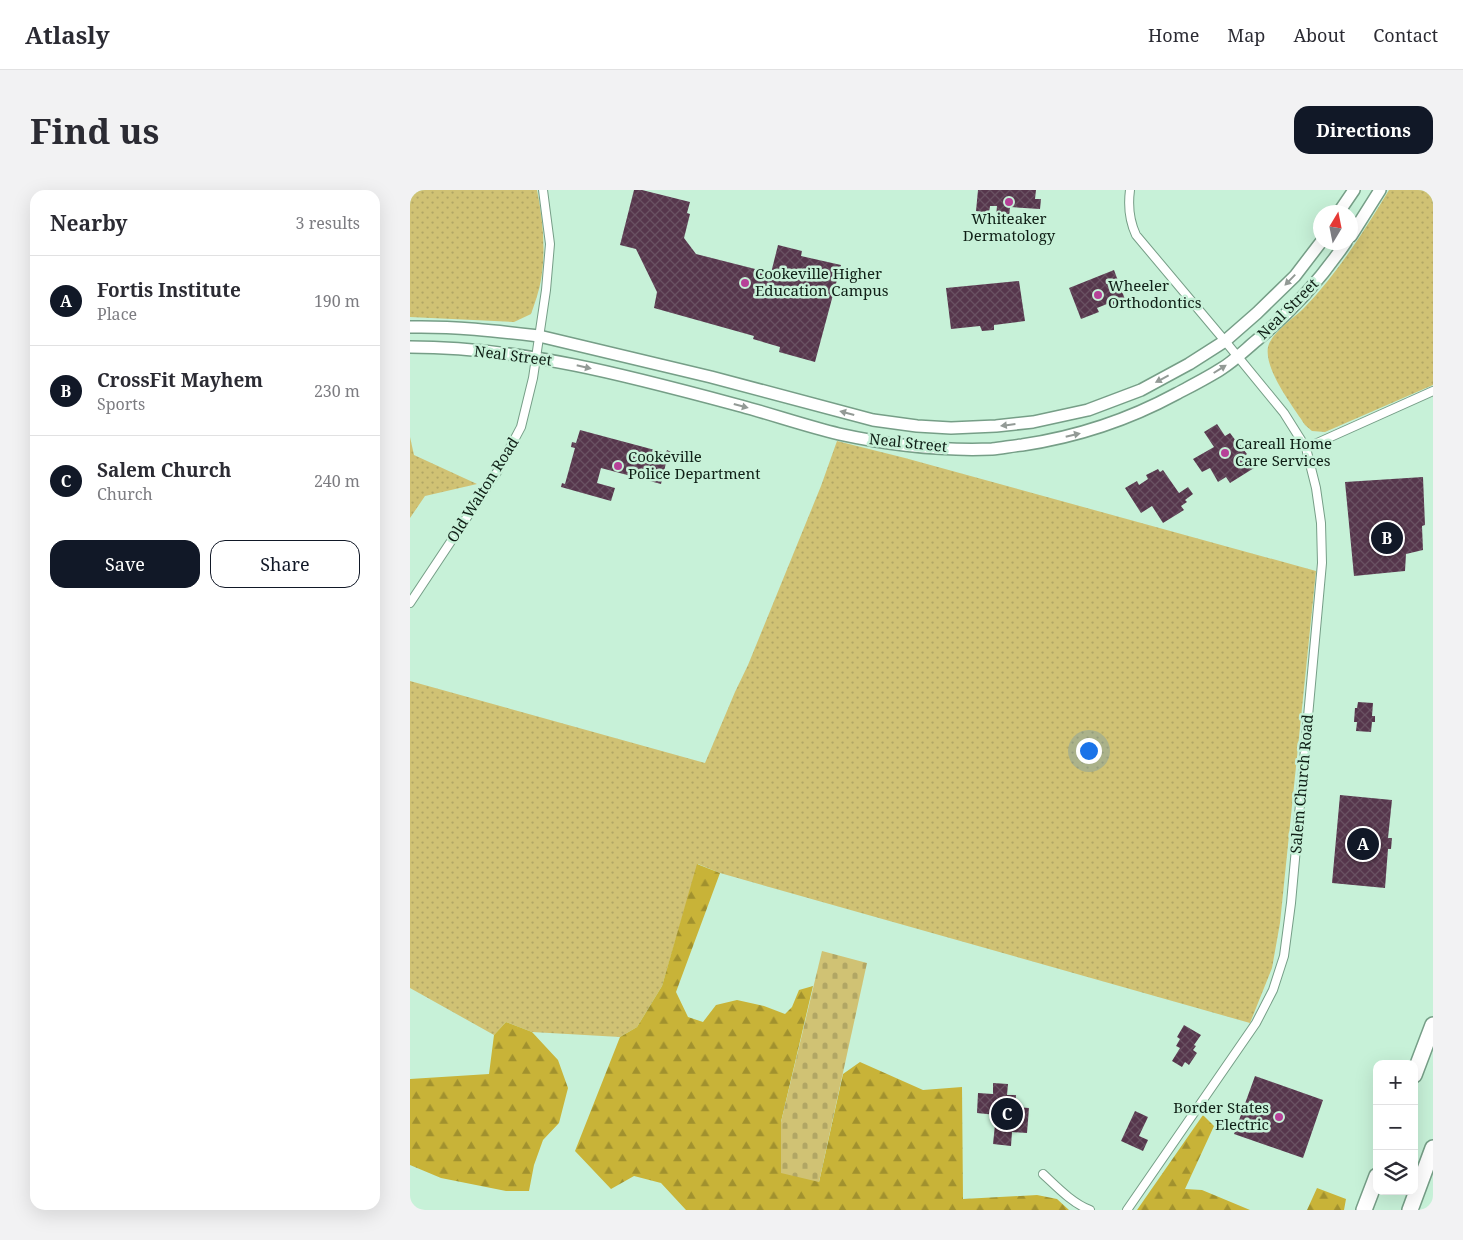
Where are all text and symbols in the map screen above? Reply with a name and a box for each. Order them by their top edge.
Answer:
text: Atlasly [25,18,110,51]
text: Home [1148,23,1199,47]
text: Map [1227,23,1265,47]
text: About [1293,23,1345,47]
text: Contact [1373,23,1438,47]
button: Directions [1294,106,1433,154]
text: Find us [30,107,159,154]
marker: Whiteaker Dermatology [1003,196,1015,208]
north arrow [1313,205,1358,250]
place label: Whiteaker Dermatology [963,208,1056,245]
text: Nearby [50,209,128,237]
text: 3 results [296,212,360,234]
place label: Cookeville Higher Education Campus [755,263,889,300]
street label: Neal Street [1253,274,1322,343]
one-way arrow [1284,274,1296,286]
place label: Wheeler Orthodontics [1108,275,1202,312]
text: Fortis Institute [97,277,241,303]
marker: Cookeville Higher Education Campus [739,277,751,289]
marker: Wheeler Orthodontics [1092,289,1104,301]
text: A [60,290,72,312]
text: 190 m [314,290,360,312]
text: Place [97,303,137,325]
street label: Neal Street [473,340,553,370]
one-way arrow [576,363,592,371]
one-way arrow [1214,364,1227,374]
text: CrossFit Mayhem [97,367,263,393]
one-way arrow [1155,375,1169,383]
text: B [61,380,71,402]
text: 230 m [314,380,360,402]
text: Sports [97,393,145,415]
one-way arrow [734,402,749,410]
one-way arrow [839,409,854,417]
one-way arrow [999,421,1015,429]
street label: Neal Street [868,428,948,456]
one-way arrow [1065,431,1080,439]
street label: Old Walton Road [442,433,523,546]
place label: Careall Home Care Services [1235,433,1332,470]
place label: Cookeville Police Department [628,446,761,483]
marker: Careall Home Care Services [1219,447,1231,459]
text: Salem Church [97,457,231,483]
marker: Cookeville Police Department [612,460,624,472]
text: C [61,470,71,492]
text: 240 m [314,470,360,492]
text: Church [97,483,153,505]
pin: B [1371,519,1403,557]
button: Save [50,540,200,588]
button: Share [210,540,360,588]
street label: Salem Church Road [1285,713,1317,854]
your location [1076,738,1102,764]
pin: A [1347,825,1379,863]
map controls [1373,1060,1418,1195]
button: + [1373,1060,1418,1105]
pin: C [991,1095,1023,1133]
place label: Border States Electric [1173,1097,1269,1134]
button: − [1373,1105,1418,1150]
marker: Border States Electric [1273,1111,1285,1123]
button: layers [1373,1150,1418,1195]

